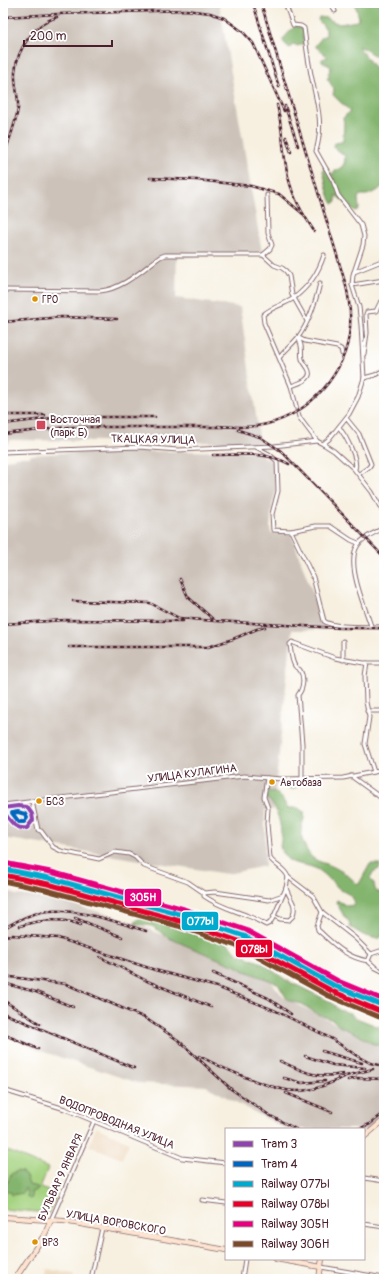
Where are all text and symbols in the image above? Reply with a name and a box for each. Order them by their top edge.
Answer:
scale bar [24,22,112,48]
text: 200 m [30,29,67,44]
marker: ГРО [30,294,40,304]
place label: ГРО [42,294,58,306]
place label: Восточная (парк Б) [50,413,100,439]
marker: Восточная (парк Б) [35,419,47,431]
street label: ТКАЦКАЯ УЛИЦА [111,432,195,447]
street label: УЛИЦА КУЛАГИНА [147,762,237,785]
marker: Автобаза [267,777,277,787]
place label: Автобаза [280,777,322,789]
marker: БСЗ [34,796,44,806]
place label: БСЗ [46,796,64,808]
line badge: 305Н [124,888,162,907]
text: 305Н [130,891,156,904]
line badge: 077Ы [181,911,219,931]
text: 077Ы [186,915,214,928]
line badge: 078Ы [235,939,273,958]
text: 078Ы [241,943,267,956]
street label: ВОДОПРОВОДНАЯ УЛИЦА [57,1093,176,1152]
legend [225,1128,365,1260]
street label: БУЛЬВАР 9 ЯНВАРЯ [35,1132,86,1223]
text: Tram 3 [261,1137,297,1152]
text: Tram 4 [261,1157,297,1172]
text: Railway 077Ы [261,1177,330,1192]
text: Railway 078Ы [261,1197,330,1212]
street label: УЛИЦА ВОРОВСКОГО [65,1207,167,1238]
text: Railway 305Н [261,1217,329,1232]
marker: ВРЗ [30,1237,40,1247]
place label: ВРЗ [42,1237,59,1249]
text: Railway 306Н [261,1237,330,1252]

